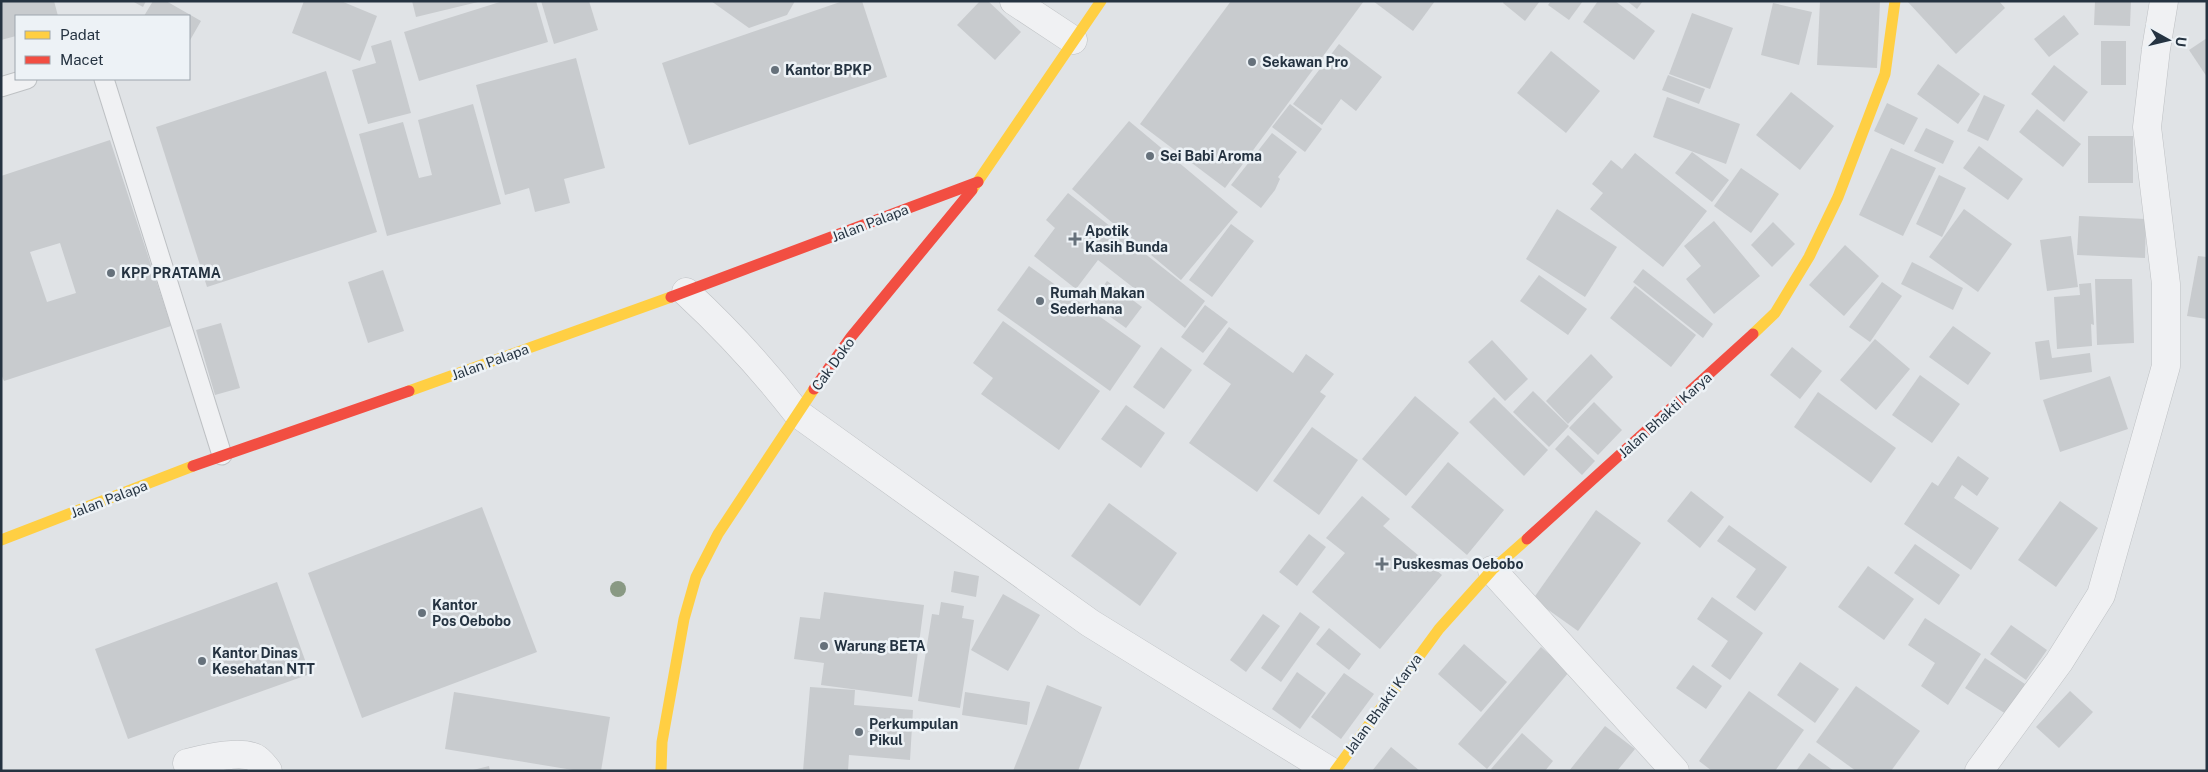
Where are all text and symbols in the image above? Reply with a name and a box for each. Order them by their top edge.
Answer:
legend [15,15,190,80]
north arrow [2143,15,2193,65]
text: Padat [60,26,101,43]
text: U [2172,36,2190,48]
text: Macet [60,51,104,68]
place label: Sekawan Pro [1262,54,1348,70]
marker: Sekawan Pro [1246,56,1258,68]
place label: Kantor BPKP [785,62,872,78]
marker: Kantor BPKP [769,64,781,76]
place label: Sei Babi Aroma [1160,148,1262,164]
marker: Sei Babi Aroma [1144,150,1156,162]
street label: Jalan Palapa [829,201,911,245]
place label: Apotik Kasih Bunda [1085,223,1168,255]
marker: Apotik Kasih Bunda [1069,233,1081,245]
place label: KPP PRATAMA [121,265,221,281]
marker: KPP PRATAMA [105,267,117,279]
place label: Rumah Makan Sederhana [1050,285,1145,317]
marker: Rumah Makan Sederhana [1034,295,1046,307]
street label: Cak Doko [808,334,858,394]
street label: Jalan Palapa [449,341,531,383]
street label: Jalan Bhakti Karya [1615,369,1715,461]
street label: Jalan Palapa [68,477,150,521]
place label: Puskesmas Oebobo [1393,556,1523,572]
marker: Puskesmas Oebobo [1375,557,1389,571]
place label: Kantor Pos Oebobo [432,597,511,629]
marker: Kantor Pos Oebobo [416,607,428,619]
place label: Warung BETA [834,638,926,654]
marker: Warung BETA [818,640,830,652]
place label: Kantor Dinas Kesehatan NTT [212,645,315,677]
street label: Jalan Bhakti Karya [1341,651,1425,757]
marker: Kantor Dinas Kesehatan NTT [196,655,208,667]
place label: Perkumpulan Pikul [869,716,958,748]
marker: Perkumpulan Pikul [853,726,865,738]

